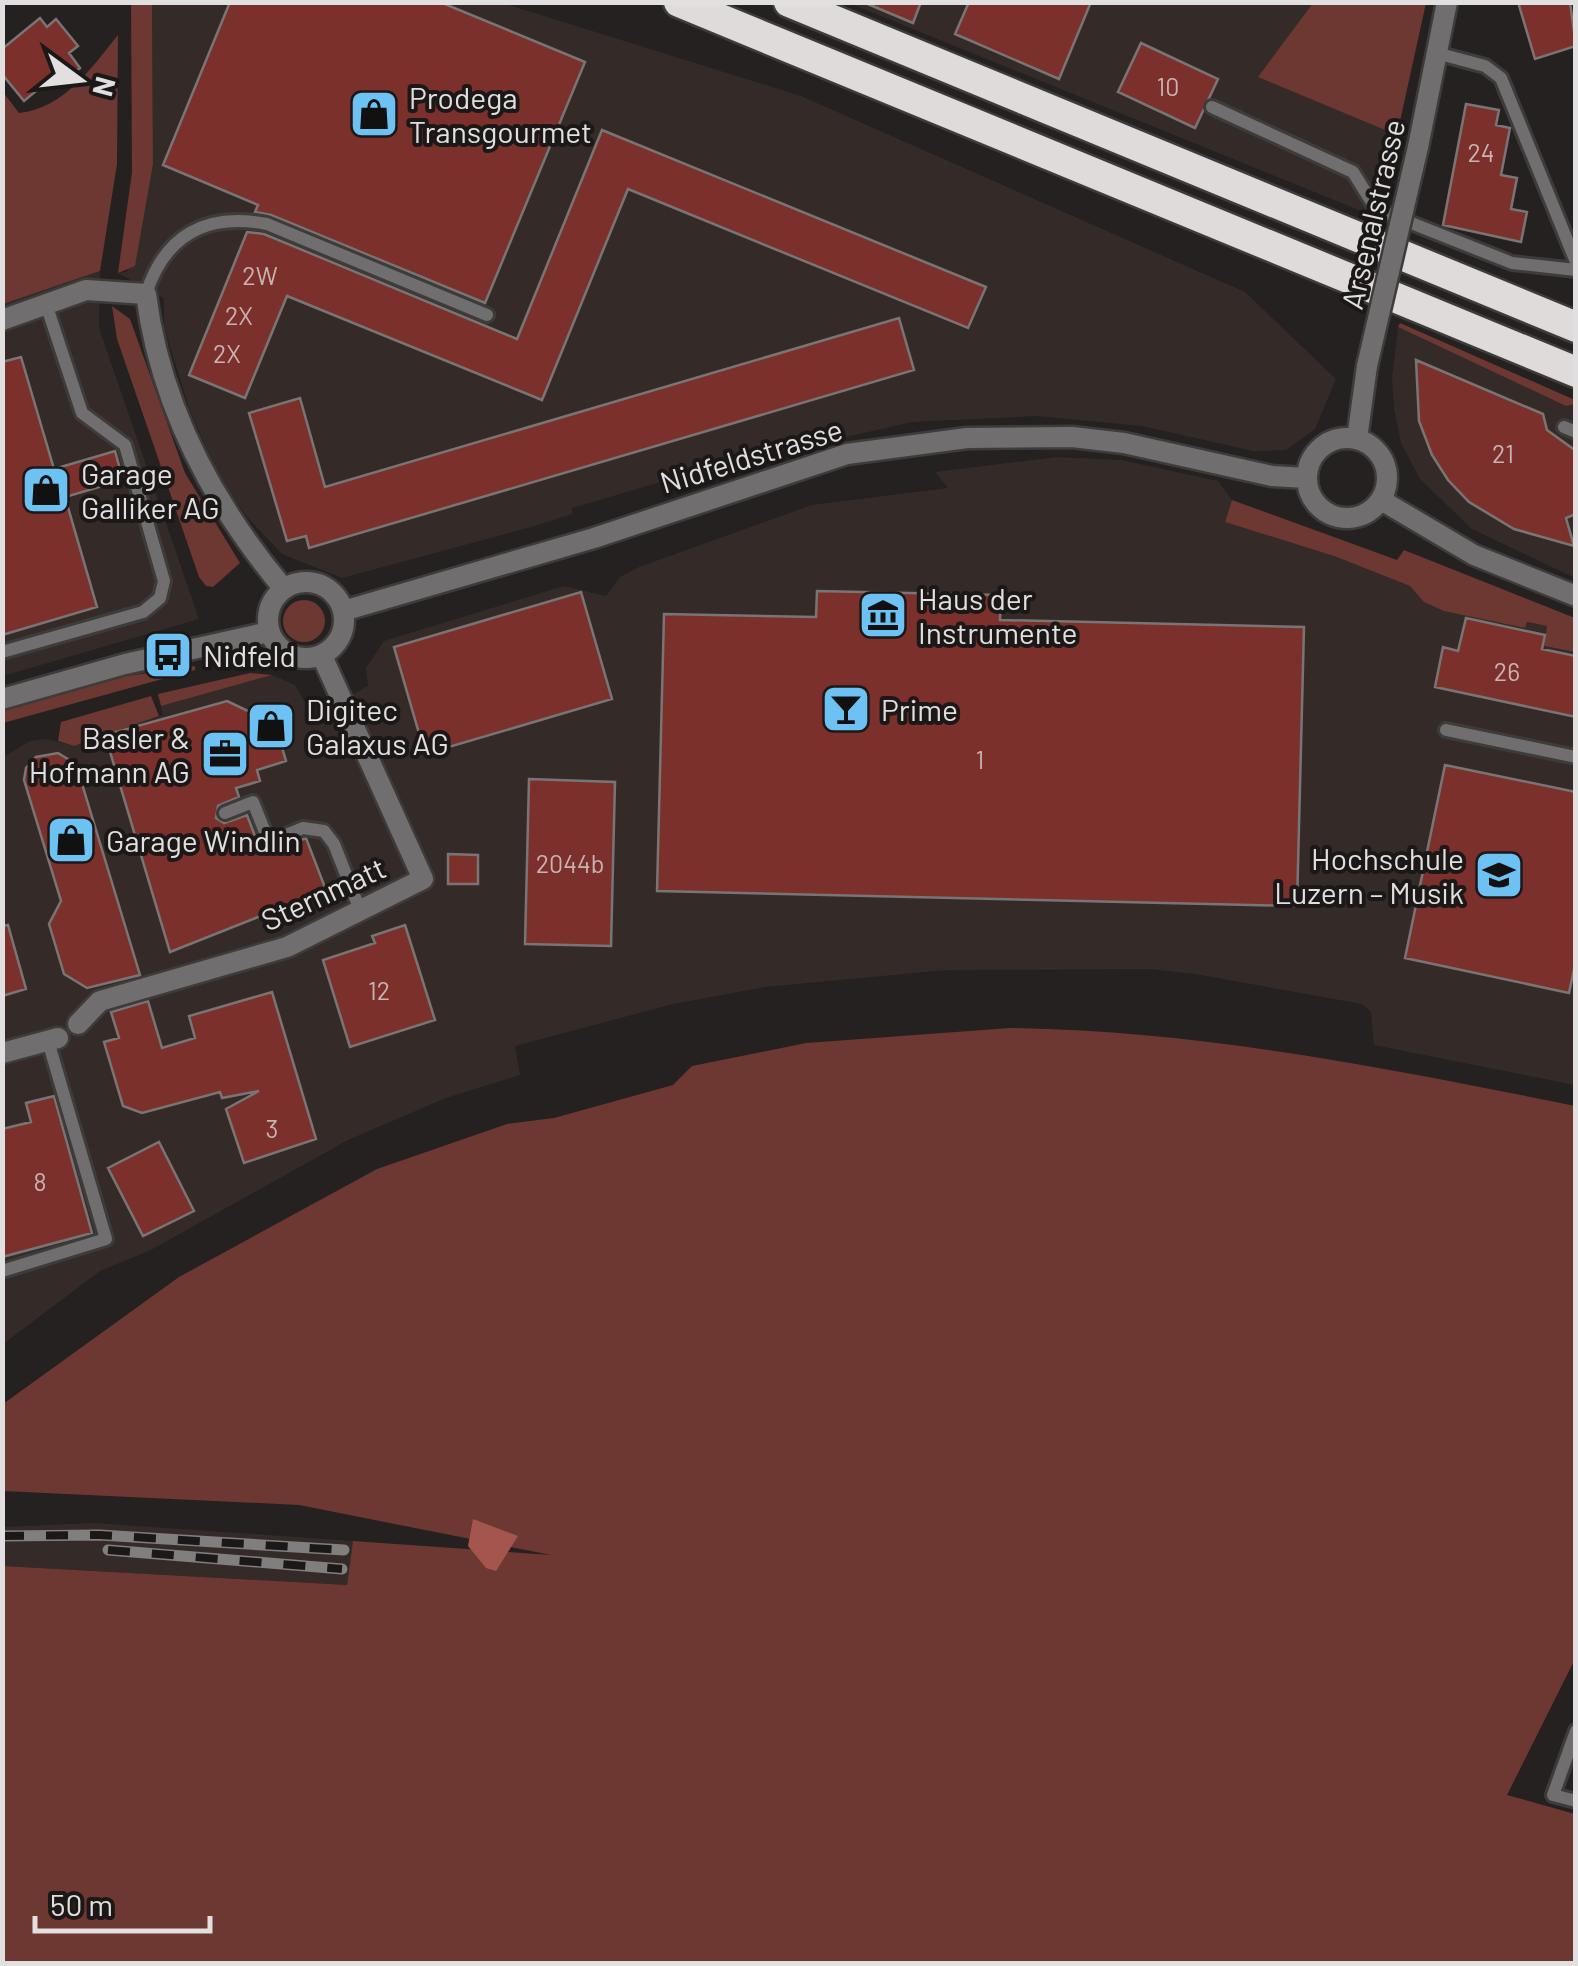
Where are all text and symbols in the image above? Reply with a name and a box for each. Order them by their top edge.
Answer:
north arrow [30,30,130,130]
house number: 10 [1157,71,1179,101]
text: N [86,73,124,100]
place label: Prodega Transgourmet [409,79,592,149]
shop icon: Prodega Transgourmet [348,88,400,140]
street label: Arsenalstrasse [1333,116,1411,312]
house number: 24 [1467,137,1495,167]
house number: 2W [242,260,278,290]
house number: 2X [225,300,253,330]
house number: 2X [213,338,241,368]
street label: Nidfeldstrasse [655,410,847,500]
house number: 21 [1492,438,1514,468]
place label: Garage Galliker AG [81,455,220,525]
shop icon: Garage Galliker AG [20,464,72,516]
place label: Haus der Instrumente [918,580,1077,650]
museum icon: Haus der Instrumente [857,589,909,641]
bus stop icon: Nidfeld [142,629,194,681]
place label: Nidfeld [203,637,296,673]
house number: 26 [1494,656,1520,686]
bar icon: Prime [820,683,872,735]
place label: Digitec Galaxus AG [306,691,449,761]
place label: Prime [881,691,958,727]
shop icon: Digitec Galaxus AG [245,700,297,752]
place label: Basler & Hofmann AG [29,719,190,789]
office icon: Basler & Hofmann AG [199,728,251,780]
house number: 1 [976,744,984,774]
shop icon: Garage Windlin [45,814,97,866]
place label: Garage Windlin [106,822,301,858]
place label: Hochschule Luzern – Musik [1274,840,1464,910]
house number: 2044b [536,848,604,878]
street label: Sternmatt [255,849,391,937]
school or university icon: Hochschule Luzern – Musik [1473,849,1525,901]
house number: 12 [368,975,390,1005]
house number: 3 [266,1113,278,1143]
house number: 8 [33,1166,47,1196]
scale bar [35,1871,210,1933]
text: 50 m [50,1886,113,1922]

